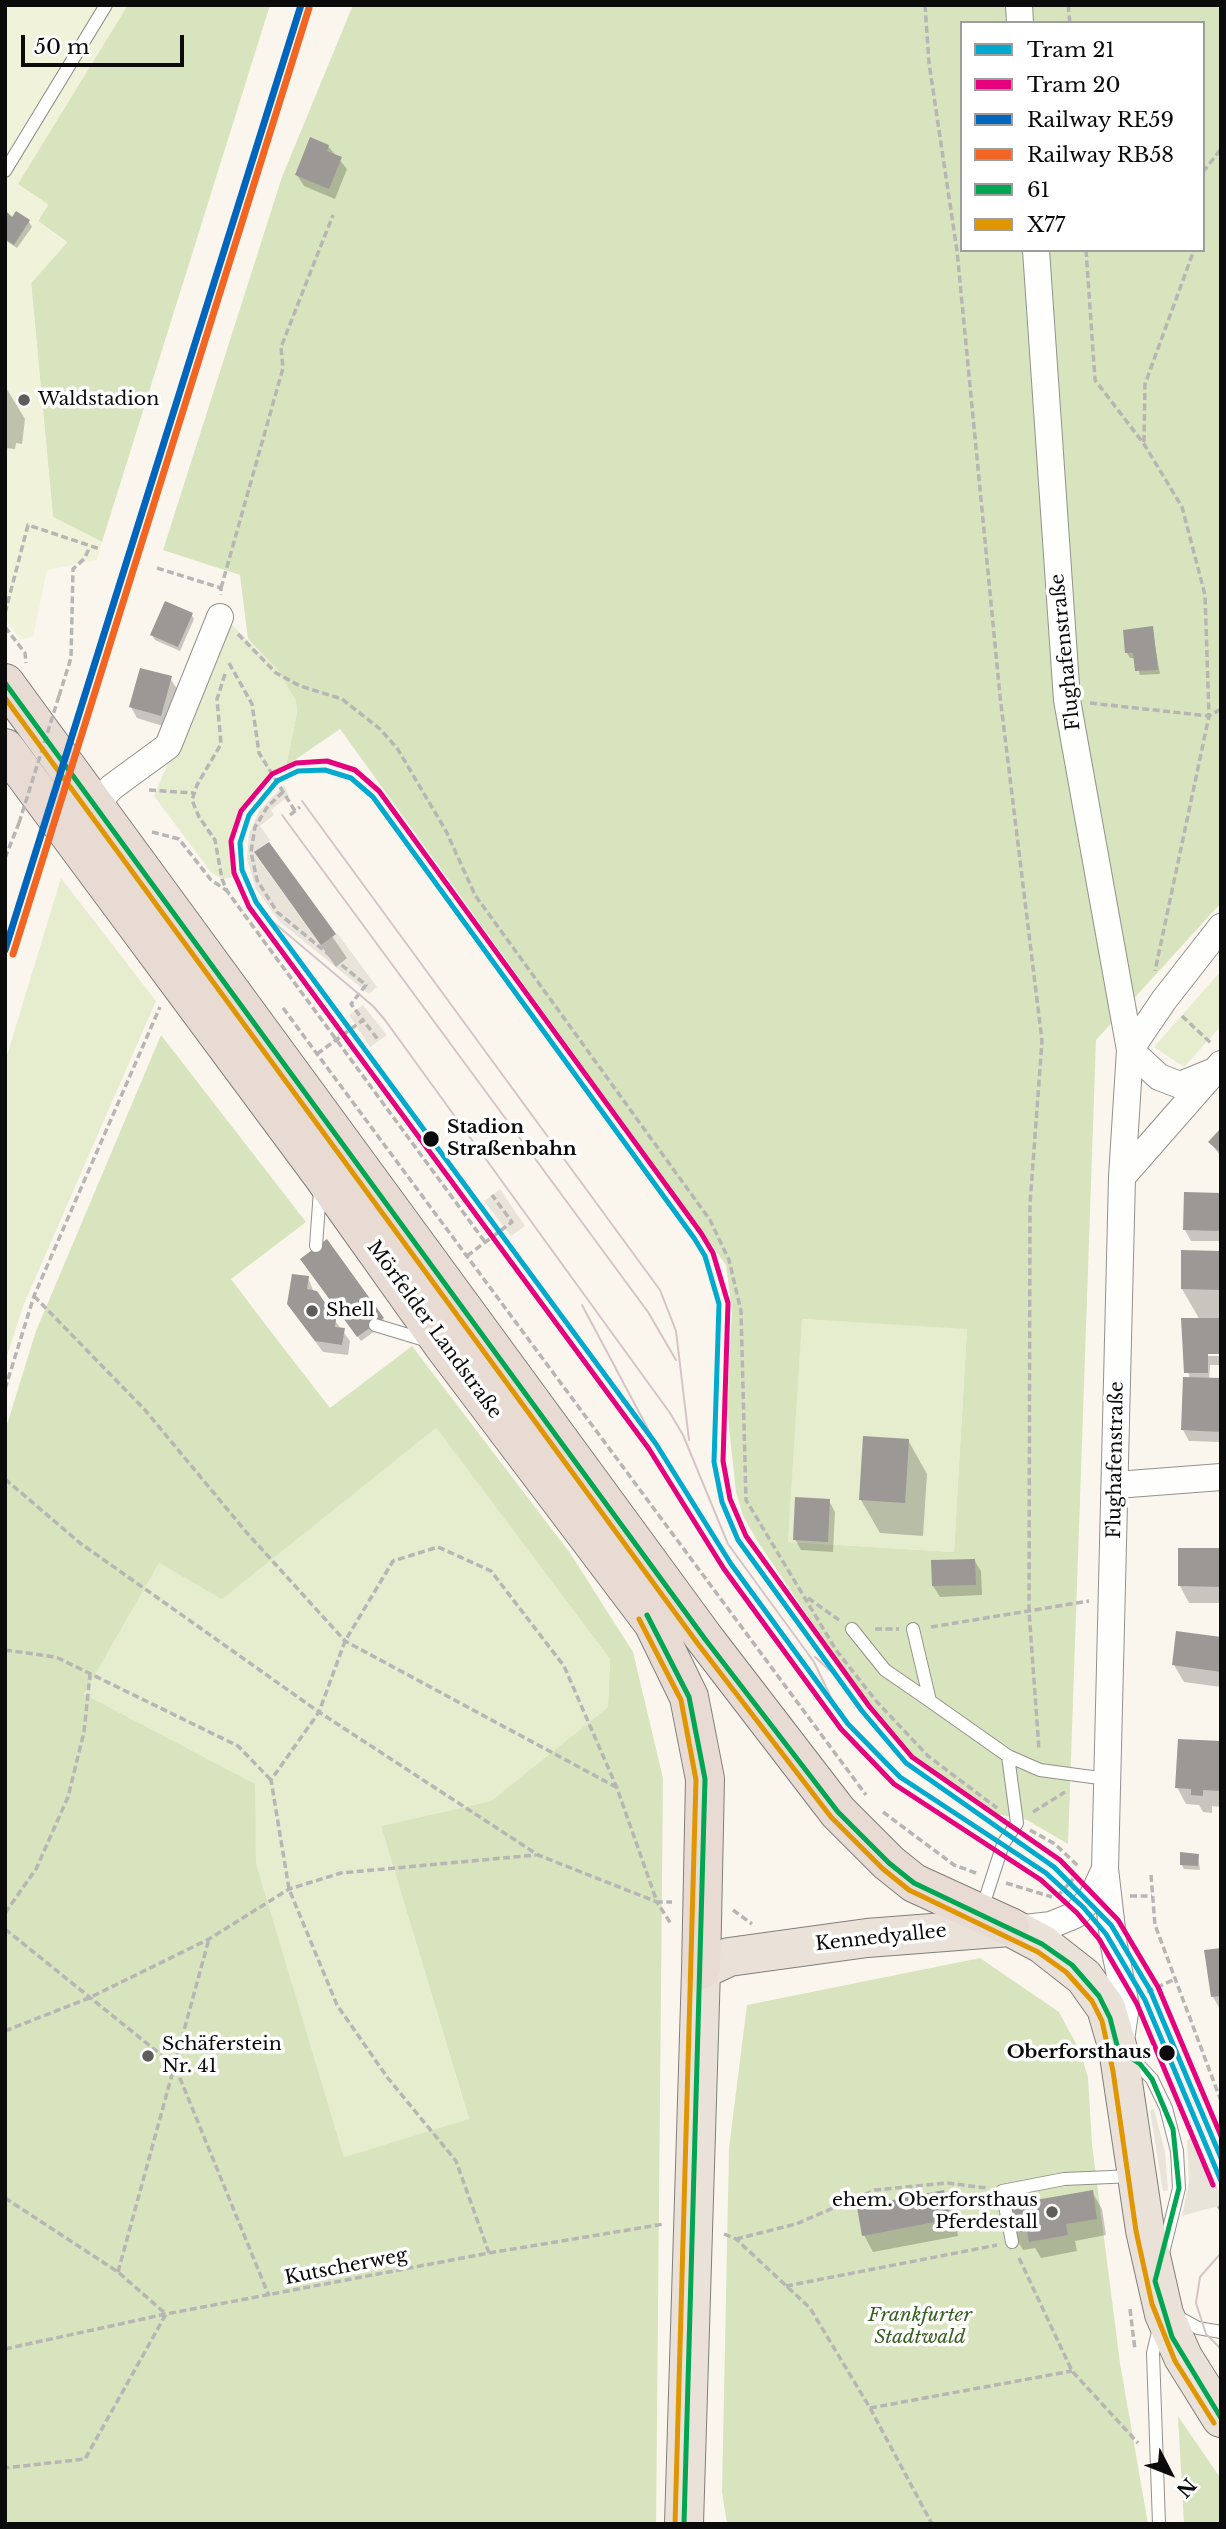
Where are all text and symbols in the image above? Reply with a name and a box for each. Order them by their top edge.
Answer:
scale bar [24,21,187,65]
legend [960,21,1205,252]
text: 50 m [34,34,89,60]
text: Tram 21 [1027,37,1115,63]
text: Tram 20 [1027,72,1121,98]
text: Railway RE59 [1027,107,1174,133]
text: Railway RB58 [1027,142,1174,168]
text: 61 [1027,177,1050,203]
text: X77 [1027,212,1065,238]
place label: Waldstadion [38,389,159,411]
marker: Waldstadion [16,392,32,408]
street label: Flughafenstraße [1046,573,1086,731]
place label: Stadion Straßenbahn [447,1117,577,1161]
marker: Stadion Straßenbahn [421,1129,441,1149]
street label: Mörfelder Landstraße [362,1237,506,1423]
place label: Shell [326,1300,375,1322]
marker: Shell [304,1303,320,1319]
street label: Flughafenstraße [1103,1381,1129,1539]
street label: Kennedyallee [814,1920,948,1956]
place label: Schäferstein Nr. 41 [162,2034,282,2078]
place label: Oberforsthaus [1007,2042,1151,2064]
marker: Oberforsthaus [1157,2043,1177,2063]
marker: Schäferstein Nr. 41 [140,2048,156,2064]
place label: ehem. Oberforsthaus Pferdestall [832,2190,1038,2234]
marker: ehem. Oberforsthaus Pferdestall [1044,2204,1060,2220]
street label: Kutscherweg [283,2244,409,2290]
park label: Frankfurter Stadtwald [868,2305,972,2349]
north arrow [1135,2438,1205,2508]
text: N [1171,2473,1201,2502]

